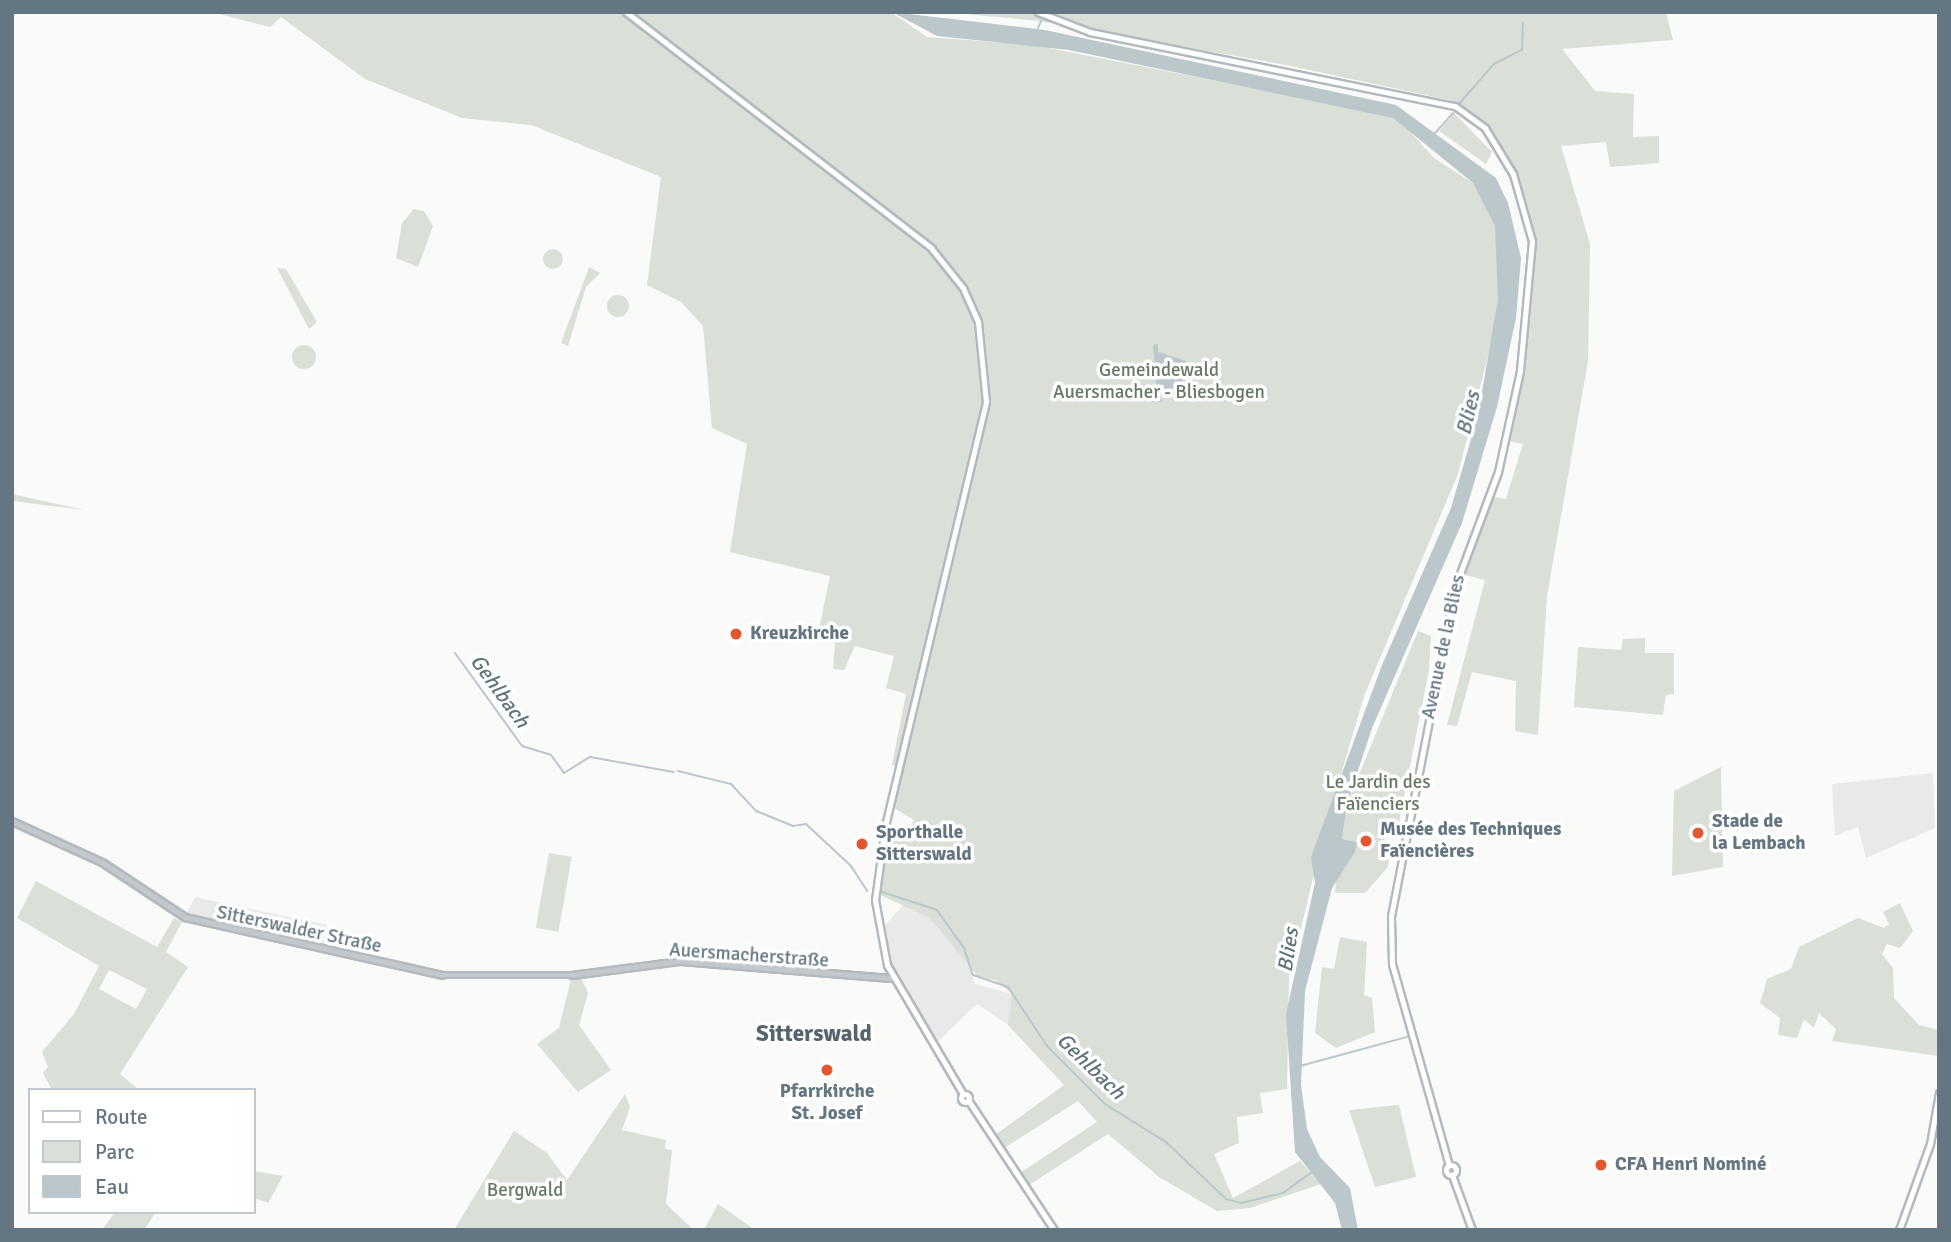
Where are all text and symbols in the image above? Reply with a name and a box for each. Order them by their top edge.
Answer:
park label: Gemeindewald Auersmacher - Bliesbogen [1053,360,1265,404]
water label: Blies [1451,389,1485,437]
street label: Avenue de la Blies [1418,573,1470,721]
place label: Kreuzkirche [750,623,849,645]
marker: Kreuzkirche [728,626,744,642]
water label: Gehlbach [465,649,535,733]
park label: Le Jardin des Faïenciers [1325,772,1431,816]
place label: Stade de la Lembach [1712,811,1806,855]
place label: Musée des Techniques Faïencières [1380,819,1561,863]
place label: Sporthalle Sitterswald [876,822,972,866]
marker: Stade de la Lembach [1690,825,1706,841]
marker: Musée des Techniques Faïencières [1358,833,1374,849]
marker: Sporthalle Sitterswald [854,836,870,852]
street label: Sitterswalder Straße [214,901,384,959]
water label: Blies [1272,926,1304,974]
street label: Auersmacherstraße [668,939,830,973]
district label: Sitterswald [756,1020,872,1048]
water label: Gehlbach [1052,1028,1130,1104]
marker: Pfarrkirche St. Josef [819,1062,835,1078]
place label: Pfarrkirche St. Josef [780,1081,874,1125]
legend [28,1088,256,1214]
text: Route [95,1104,147,1130]
text: Parc [95,1139,134,1165]
place label: CFA Henri Nominé [1615,1154,1766,1176]
marker: CFA Henri Nominé [1593,1157,1609,1173]
text: Eau [95,1174,129,1200]
park label: Bergwald [487,1180,563,1202]

